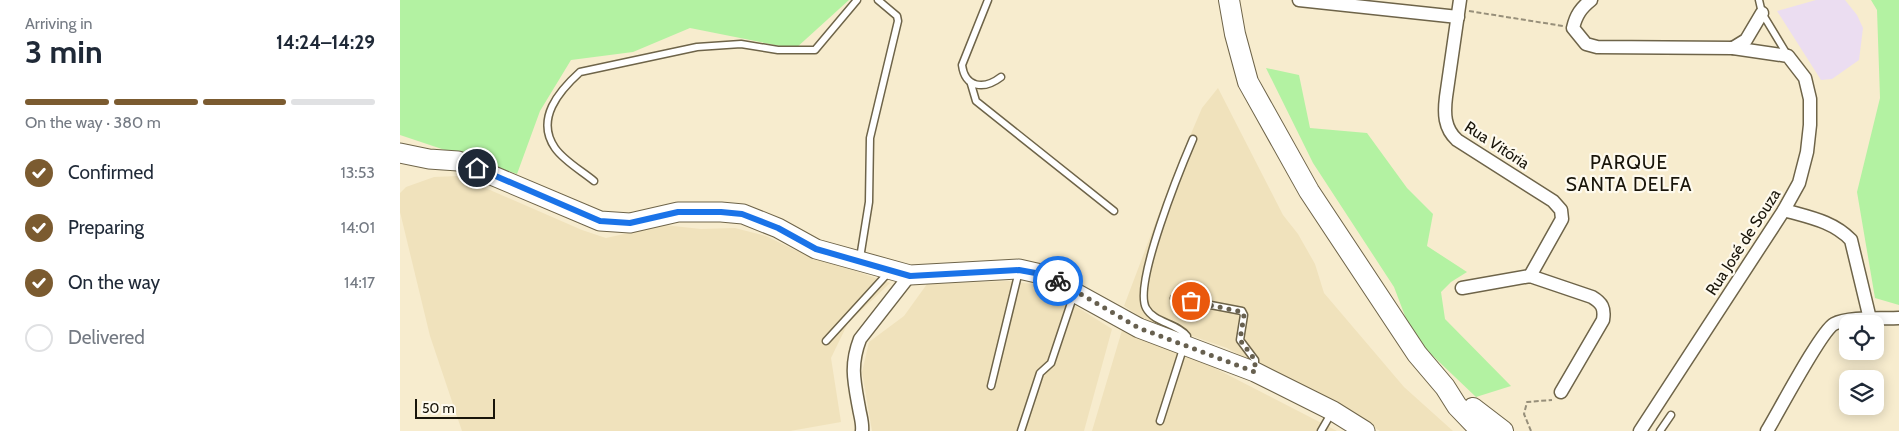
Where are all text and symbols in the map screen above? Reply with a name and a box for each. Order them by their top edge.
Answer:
text: Arriving in [25,14,92,33]
text: 14:24–14:29 [276,31,375,54]
text: 3 min [25,32,103,71]
text: On the way · 380 m [25,113,161,132]
street label: Rua Vitória [1461,117,1533,173]
pin [456,147,498,189]
district label: PARQUE SANTA DELFA [1566,151,1692,196]
icon: home [463,154,491,182]
icon: check [25,159,53,187]
text: Confirmed [68,161,154,184]
text: 13:53 [340,163,375,182]
street label: Rua José de Souza [1702,185,1785,299]
icon: check [25,214,53,242]
text: Preparing [68,216,144,239]
text: 14:01 [341,218,375,237]
courier [1033,256,1083,306]
icon: bike [1044,267,1072,295]
icon: check [25,269,53,297]
text: On the way [68,271,160,294]
text: 14:17 [344,273,375,292]
pin [1170,280,1212,322]
icon: bag [1177,287,1205,315]
map controls [1839,315,1884,415]
button: locate [1839,315,1884,360]
text: Delivered [68,326,145,349]
button: layers [1839,370,1884,415]
scale bar [415,396,495,419]
text: 50 m [422,399,455,417]

